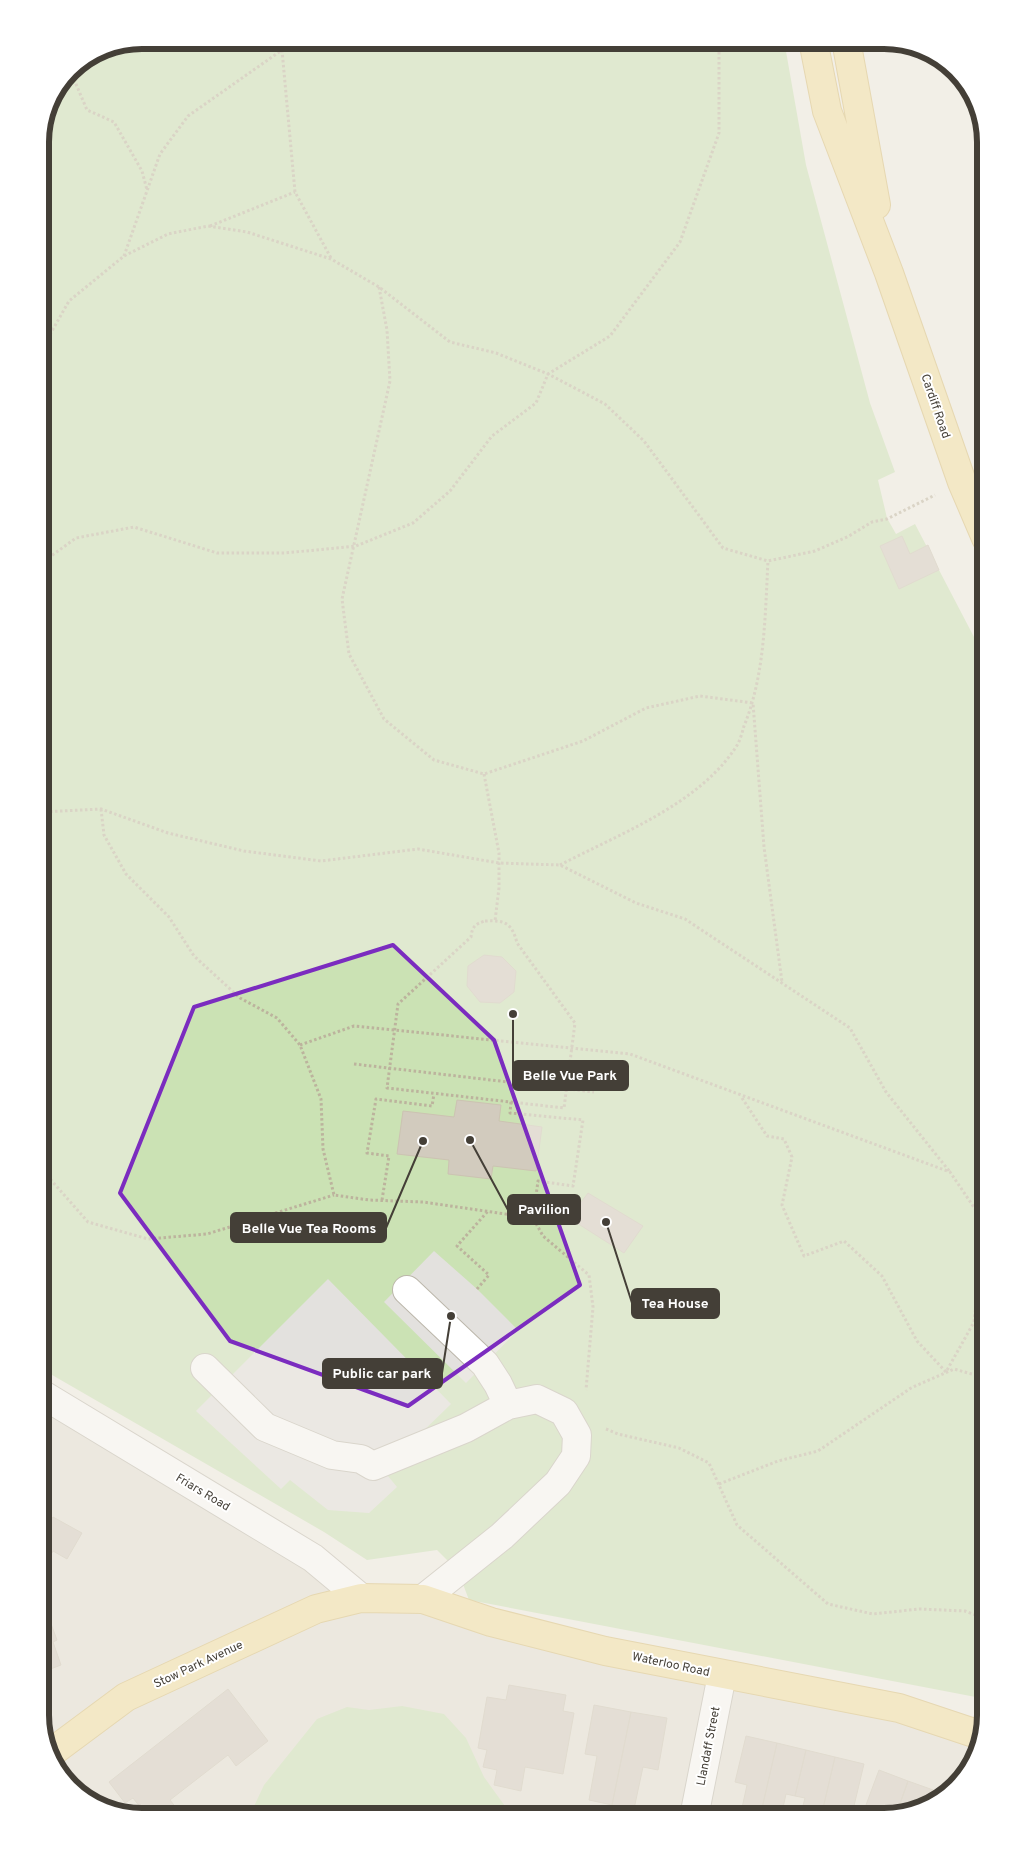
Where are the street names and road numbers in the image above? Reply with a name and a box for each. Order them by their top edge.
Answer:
street label: Cardiff Road [917,372,954,441]
street label: Friars Road [172,1470,233,1515]
street label: Stow Park Avenue [151,1637,246,1693]
street label: Waterloo Road [631,1649,711,1681]
street label: Llandaff Street [693,1705,724,1787]

